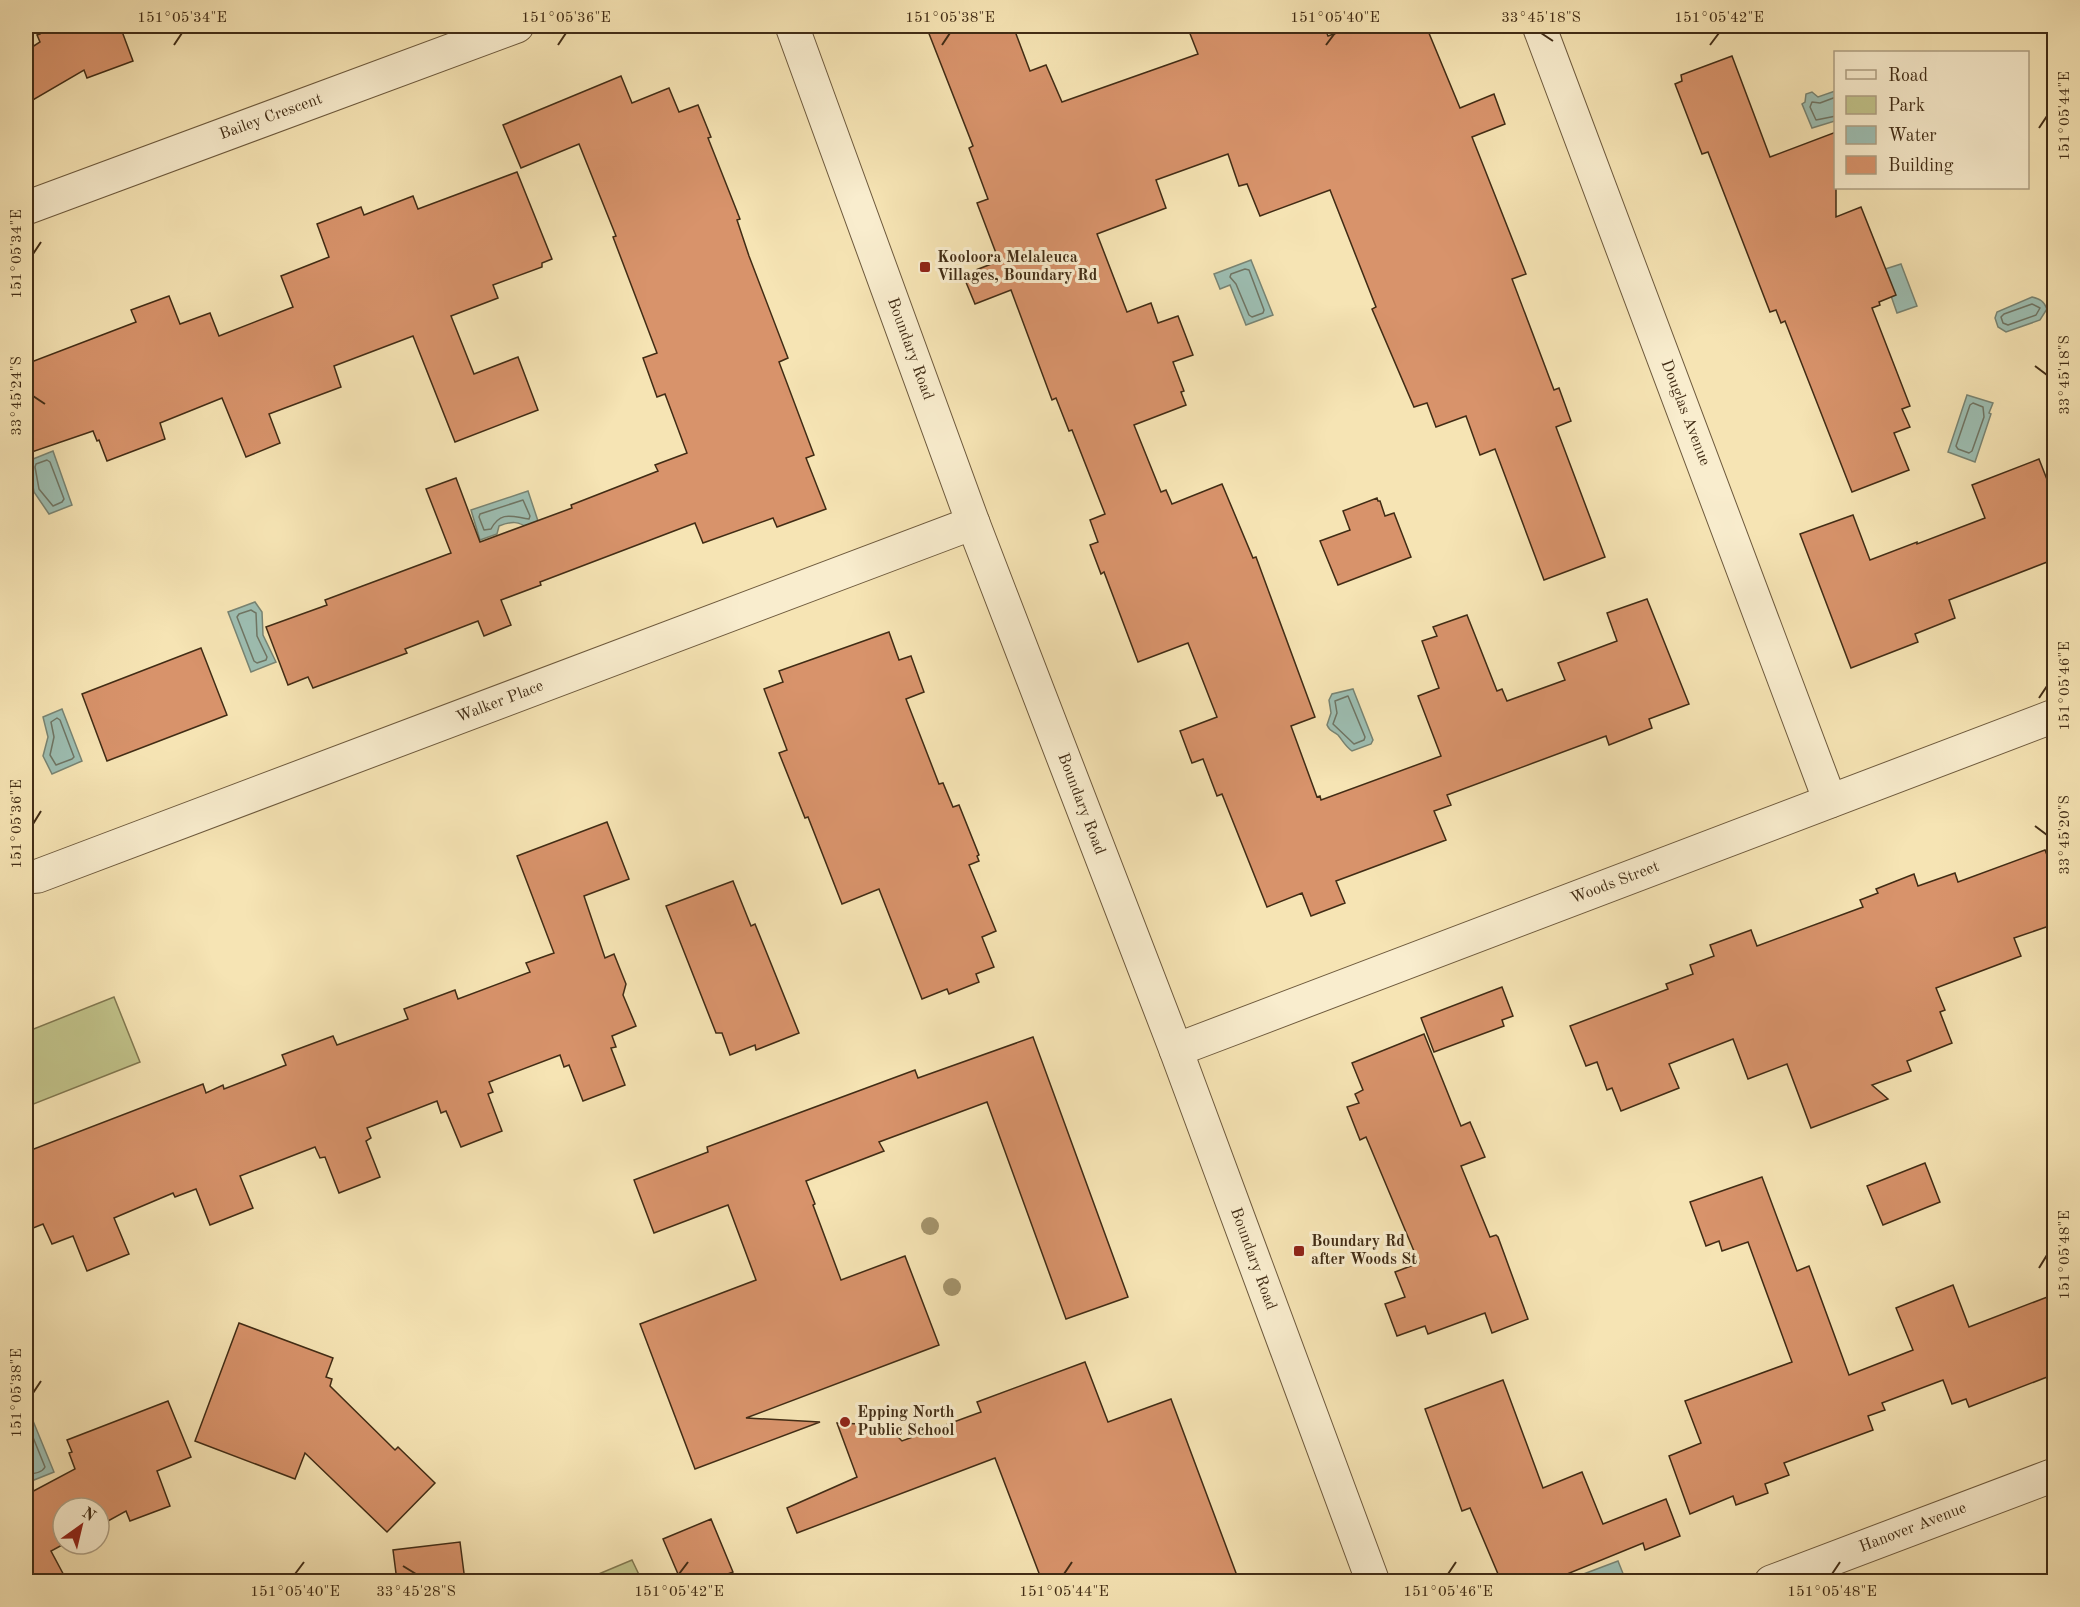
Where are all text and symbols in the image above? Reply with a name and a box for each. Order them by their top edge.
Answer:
text: 151°05'34"E [137,11,227,26]
text: 151°05'36"E [521,11,611,26]
text: 151°05'38"E [905,11,995,26]
text: 151°05'40"E [1290,11,1380,26]
text: 33°45'18"S [1501,11,1581,26]
text: 151°05'42"E [1674,11,1764,26]
legend [1834,51,2029,189]
text: Road [1888,67,1928,85]
text: 151°05'44"E [2058,71,2073,161]
street label: Bailey Crescent [217,91,325,143]
text: Park [1888,97,1925,115]
text: Water [1888,127,1937,145]
text: Building [1888,157,1954,175]
text: 151°05'34"E [10,209,25,299]
place label: Kooloora Melaleuca Villages, Boundary Rd [937,250,1098,284]
marker: Kooloora Melaleuca Villages, Boundary Rd [918,260,932,274]
street label: Boundary Road [884,296,936,402]
text: 33°45'18"S [2058,335,2073,415]
text: 33°45'24"S [10,356,25,436]
street label: Douglas Avenue [1657,358,1713,468]
text: 151°05'46"E [2058,641,2073,731]
street label: Walker Place [454,678,546,726]
street label: Boundary Road [1054,751,1108,857]
text: 151°05'36"E [10,779,25,869]
text: 33°45'20"S [2058,795,2073,875]
street label: Woods Street [1568,859,1662,907]
street label: Boundary Road [1227,1206,1279,1312]
text: 151°05'48"E [2058,1210,2073,1300]
place label: Boundary Rd after Woods St [1311,1234,1417,1268]
marker: Boundary Rd after Woods St [1292,1244,1306,1258]
text: 151°05'38"E [10,1348,25,1438]
place label: Epping North Public School [857,1405,955,1439]
marker: Epping North Public School [838,1415,852,1429]
north arrow [51,1496,111,1556]
street label: Hanover Avenue [1857,1500,1969,1556]
text: N [79,1505,98,1526]
text: 151°05'40"E [250,1585,340,1600]
text: 33°45'28"S [376,1585,456,1600]
text: 151°05'42"E [634,1585,724,1600]
text: 151°05'44"E [1019,1585,1109,1600]
text: 151°05'46"E [1403,1585,1493,1600]
text: 151°05'48"E [1787,1585,1877,1600]

